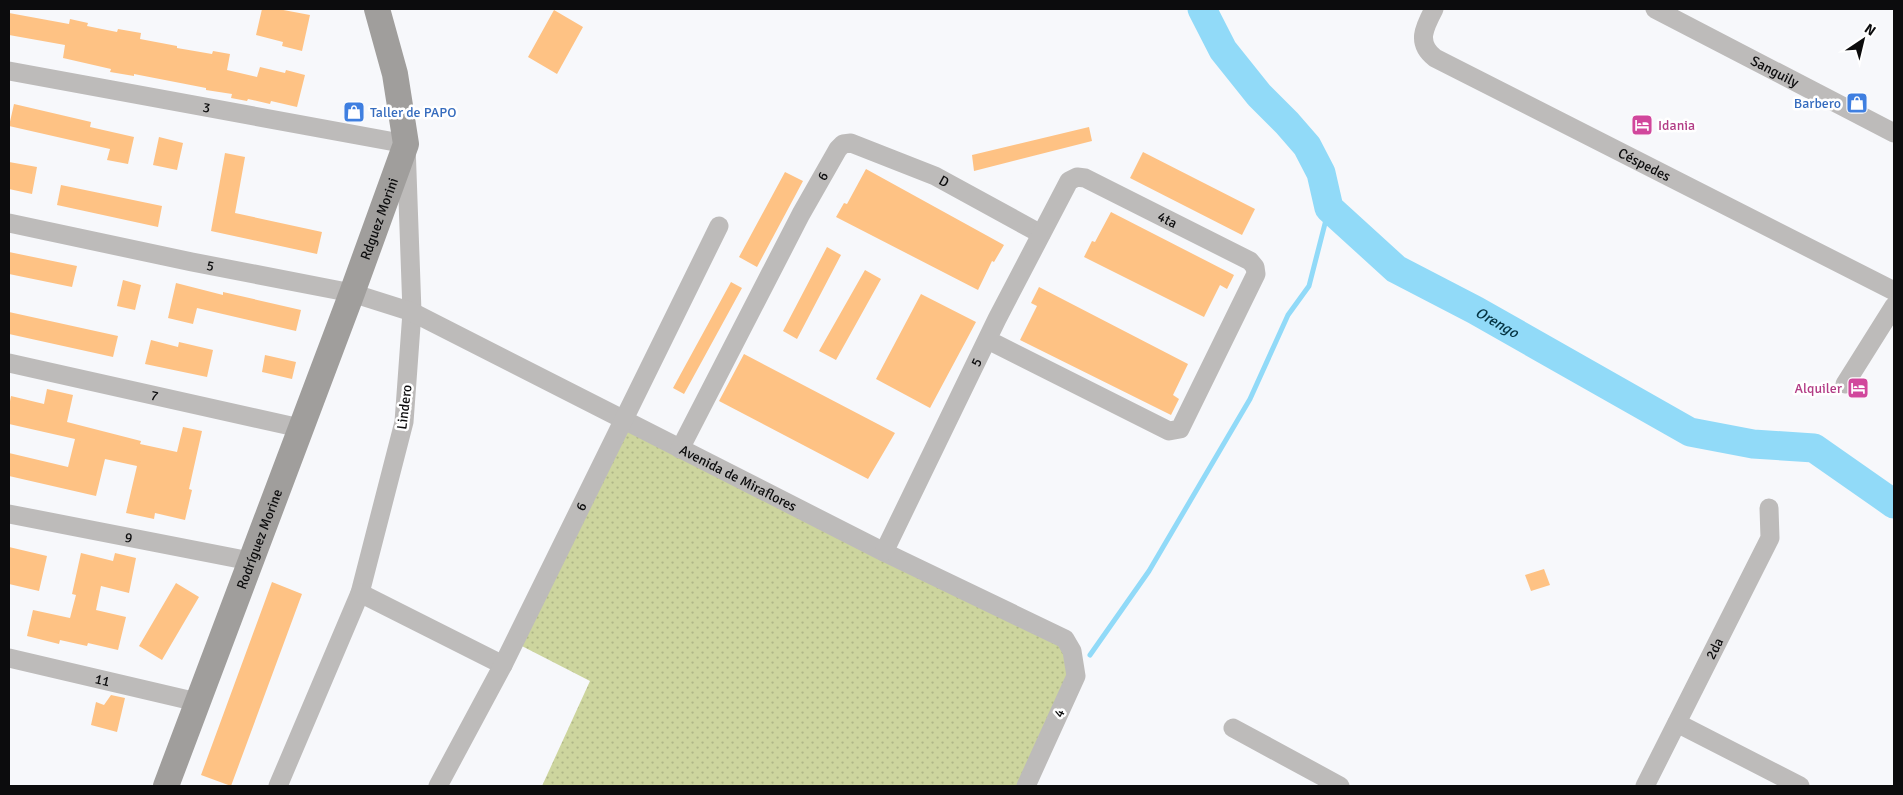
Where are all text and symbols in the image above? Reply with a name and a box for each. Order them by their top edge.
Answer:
north arrow [1838,15,1888,65]
text: N [1861,20,1879,40]
street label: Sanguily [1748,52,1802,91]
shop icon: Barbero [1845,91,1869,115]
place label: Barbero [1794,95,1841,112]
street label: 3 [201,99,212,117]
shop icon: Taller de PAPO [342,100,366,124]
place label: Taller de PAPO [370,104,456,121]
hotel icon: Idania [1630,113,1654,137]
place label: Idania [1658,117,1695,134]
street label: Céspedes [1615,144,1673,185]
street label: 6 [814,169,832,184]
street label: D [936,172,952,191]
street label: Rdguez Morini [357,175,402,262]
street label: 4ta [1155,208,1180,232]
street label: 5 [205,257,216,275]
water label: Orengo [1472,303,1523,342]
street label: 5 [967,355,986,369]
hotel icon: Alquiler [1846,376,1870,400]
place label: Alquiler [1795,380,1843,397]
street label: Lindero [393,384,416,430]
street label: 7 [149,387,160,405]
street label: Avenida de Miraflores [677,441,799,515]
street label: Rodríguez Morine [233,487,286,592]
street label: 6 [572,500,591,514]
street label: 9 [123,529,134,547]
street label: 2da [1702,635,1727,662]
street label: 11 [93,670,112,690]
street label: 4 [1050,706,1069,720]

